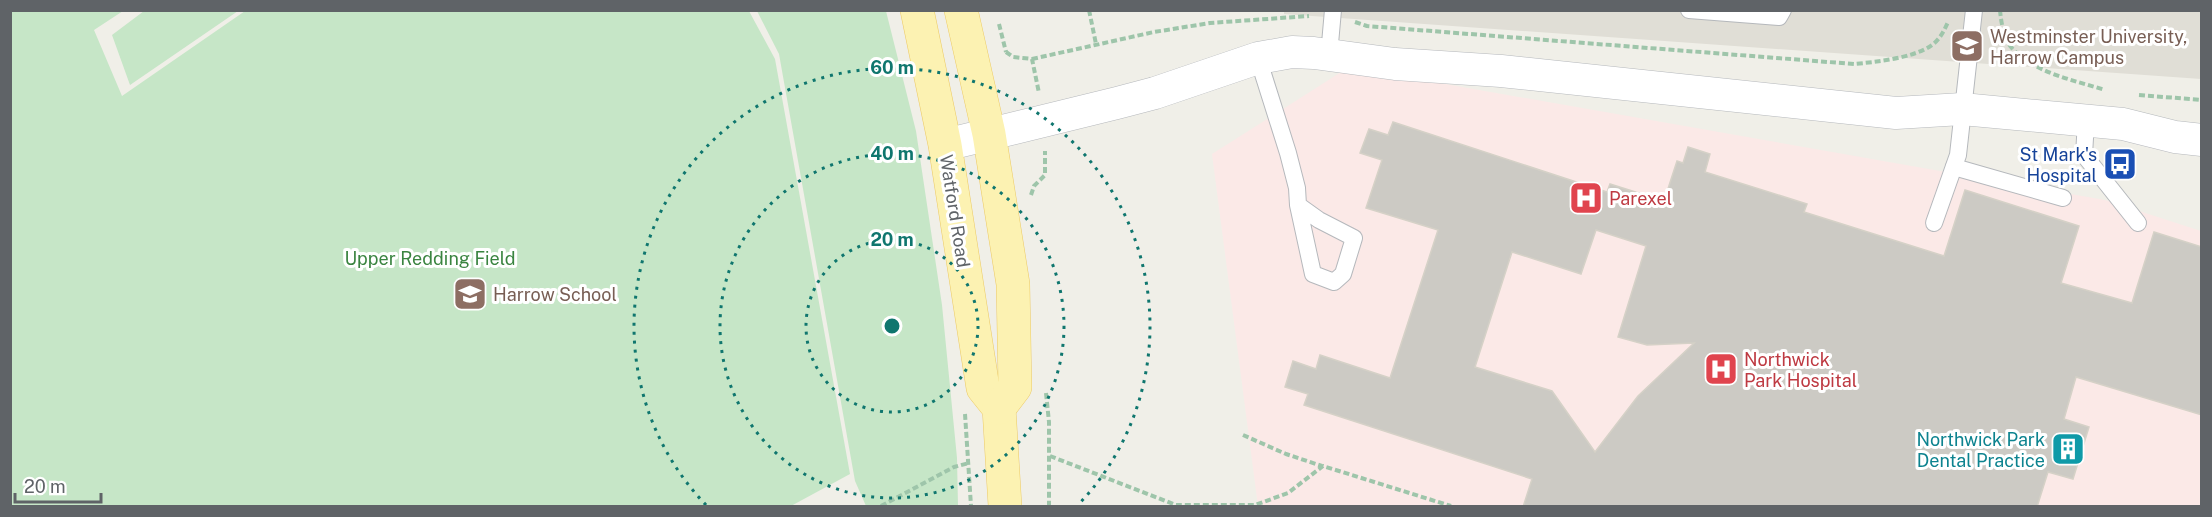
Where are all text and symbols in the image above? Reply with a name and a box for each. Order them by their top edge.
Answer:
place label: Westminster University, Harrow Campus [1990,26,2187,68]
school or university icon: Westminster University, Harrow Campus [1949,28,1985,64]
text: 60 m [870,57,914,78]
text: 40 m [870,143,914,164]
place label: St Mark's Hospital [2019,144,2097,186]
bus stop icon: St Mark's Hospital [2102,146,2138,182]
street label: Watford Road [936,153,974,269]
hospital icon: Parexel [1568,180,1604,216]
place label: Parexel [1609,188,1672,209]
text: 20 m [870,229,914,250]
park label: Upper Redding Field [345,248,515,269]
school or university icon: Harrow School [452,276,488,312]
place label: Harrow School [493,284,617,305]
centre of rings [882,316,902,336]
place label: Northwick Park Hospital [1744,349,1857,391]
hospital icon: Northwick Park Hospital [1703,351,1739,387]
place label: Northwick Park Dental Practice [1916,429,2045,471]
building icon: Northwick Park Dental Practice [2050,431,2086,467]
scale bar [15,466,100,504]
text: 20 m [24,476,66,497]

